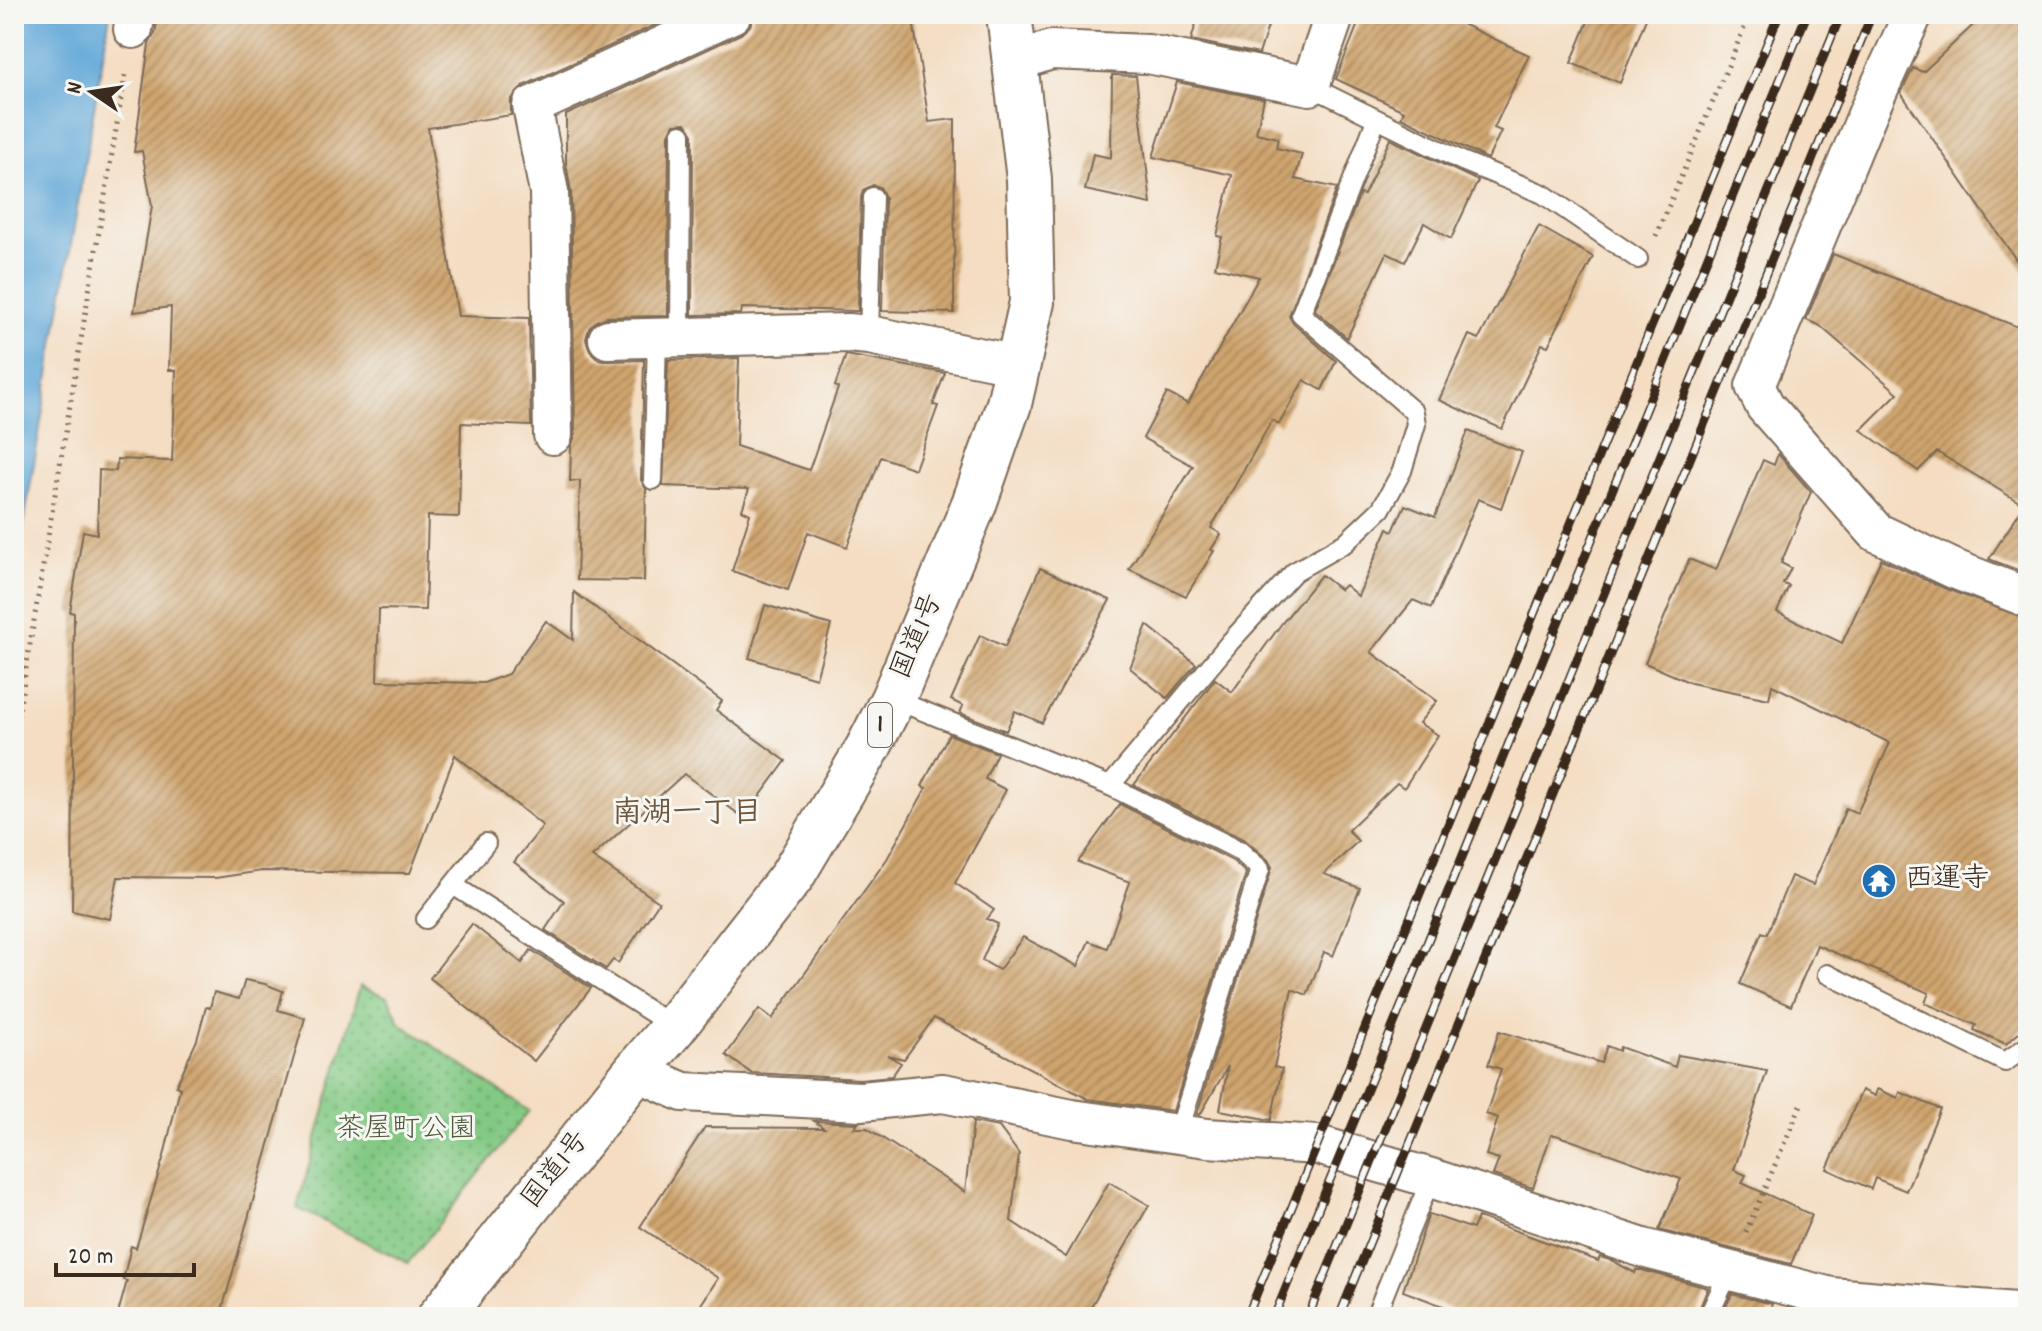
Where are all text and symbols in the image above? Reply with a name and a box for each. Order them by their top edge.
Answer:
north arrow [52,52,132,132]
text: N [60,79,92,97]
street label: 国道1号 [883,588,955,686]
road number: 1 [868,703,892,747]
district label: 南湖一丁目 [612,794,762,837]
place label: 西運寺 [1905,861,1989,901]
temple icon: 西運寺 [1860,862,1898,900]
park label: 茶屋町公園 [336,1111,476,1151]
street label: 国道1号 [513,1123,601,1219]
scale bar [56,1227,194,1277]
text: 20 m [68,1241,114,1275]

